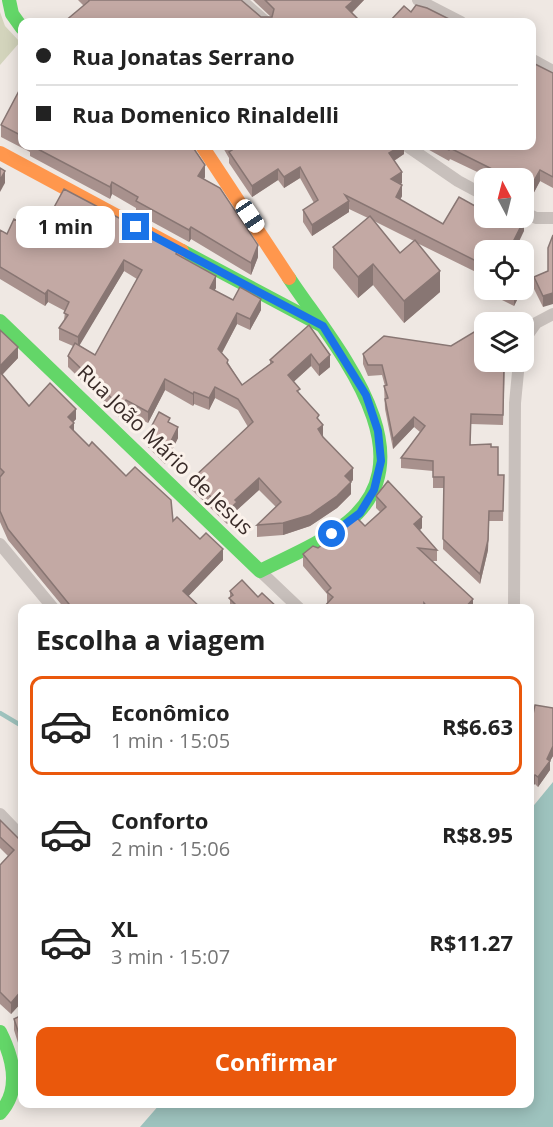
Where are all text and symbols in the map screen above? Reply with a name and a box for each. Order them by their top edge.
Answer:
text: Rua Jonatas Serrano [72,41,295,71]
text: Rua Domenico Rinaldelli [72,99,339,129]
north arrow [474,168,534,228]
map controls [474,168,534,372]
car [232,196,268,236]
callout: 1 min [16,206,115,248]
text: 1 min [38,213,93,240]
route end [122,213,149,240]
button: locate [474,240,534,300]
button: layers [474,312,534,372]
street label: Rua João Mário de Jesus [72,358,260,541]
route start [318,520,345,547]
text: Escolha a viagem [36,621,265,658]
text: Econômico [111,697,230,727]
icon: car [39,699,93,753]
text: R$6.63 [442,711,513,741]
text: 1 min · 15:05 [111,727,230,754]
text: Conforto [111,805,208,835]
icon: car [39,807,93,861]
text: R$8.95 [442,819,513,849]
text: 2 min · 15:06 [111,835,230,862]
text: XL [111,913,138,943]
icon: car [39,915,93,969]
text: R$11.27 [429,927,513,957]
text: 3 min · 15:07 [111,943,230,970]
button: Confirmar [36,1027,516,1096]

